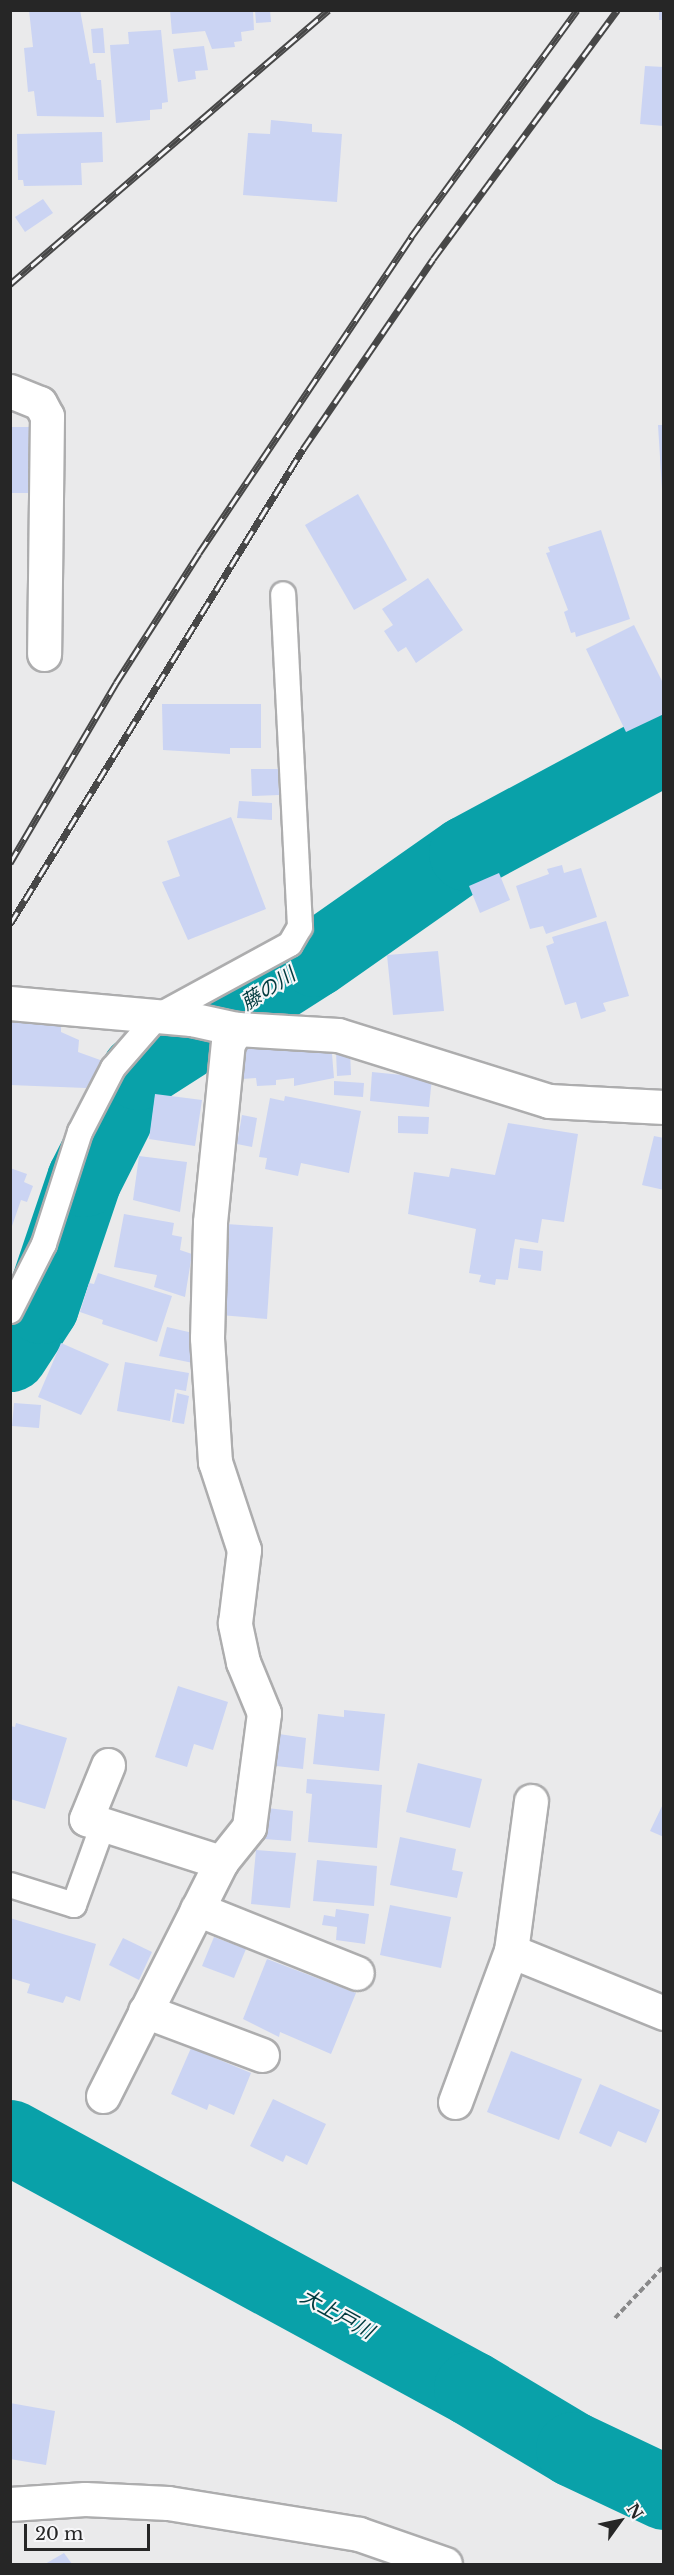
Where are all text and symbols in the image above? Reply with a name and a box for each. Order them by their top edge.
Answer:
water label: 藤の川 [236,963,300,1015]
water label: 大上戸川 [296,2284,378,2344]
north arrow [590,2491,650,2551]
text: N [623,2499,648,2523]
scale bar [27,2512,153,2550]
text: 20 m [35,2523,83,2545]

